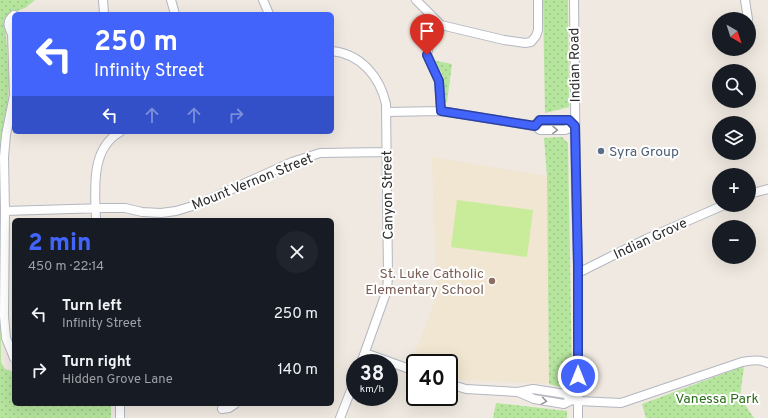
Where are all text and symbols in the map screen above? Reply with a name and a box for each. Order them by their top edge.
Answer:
north arrow [712,12,756,56]
map controls [712,12,756,264]
pin [410,14,444,55]
icon: arrive [416,20,438,42]
text: 250 m [94,25,178,61]
icon: left [28,28,80,80]
street label: Indian Road [566,28,585,102]
text: Infinity Street [94,60,204,83]
button: search [712,64,756,108]
icon: left [99,104,121,126]
icon: ahead [141,104,163,126]
icon: ahead [183,104,205,126]
icon: right [225,104,247,126]
button: layers [712,116,756,160]
one-way arrow [552,126,558,134]
place label: Syra Group [609,144,679,161]
marker: Syra Group [596,146,606,156]
street label: Mount Vernon Street [189,150,316,214]
street label: Canyon Street [379,150,398,240]
button: + [712,168,756,212]
street label: Indian Grove [611,215,690,264]
button: − [712,220,756,264]
text: 2 min [28,229,92,259]
button: close [276,231,318,273]
text: 450 m · 22:14 [28,259,104,275]
place label: St. Luke Catholic Elementary School [365,266,484,299]
marker: St. Luke Catholic Elementary School [487,276,497,286]
text: Turn left [62,297,122,316]
icon: left [28,303,50,325]
text: 250 m [274,305,318,324]
text: Infinity Street [62,316,142,332]
text: Turn right [62,353,131,372]
speed limit sign: 40 [406,354,458,406]
position arrow [557,355,599,397]
icon: right [28,359,50,381]
text: 140 m [278,361,318,380]
text: 38 [360,362,384,388]
text: Hidden Grove Lane [62,372,173,388]
text: km/h [360,383,384,396]
park label: Vanessa Park [675,391,759,408]
one-way arrow [541,396,548,405]

